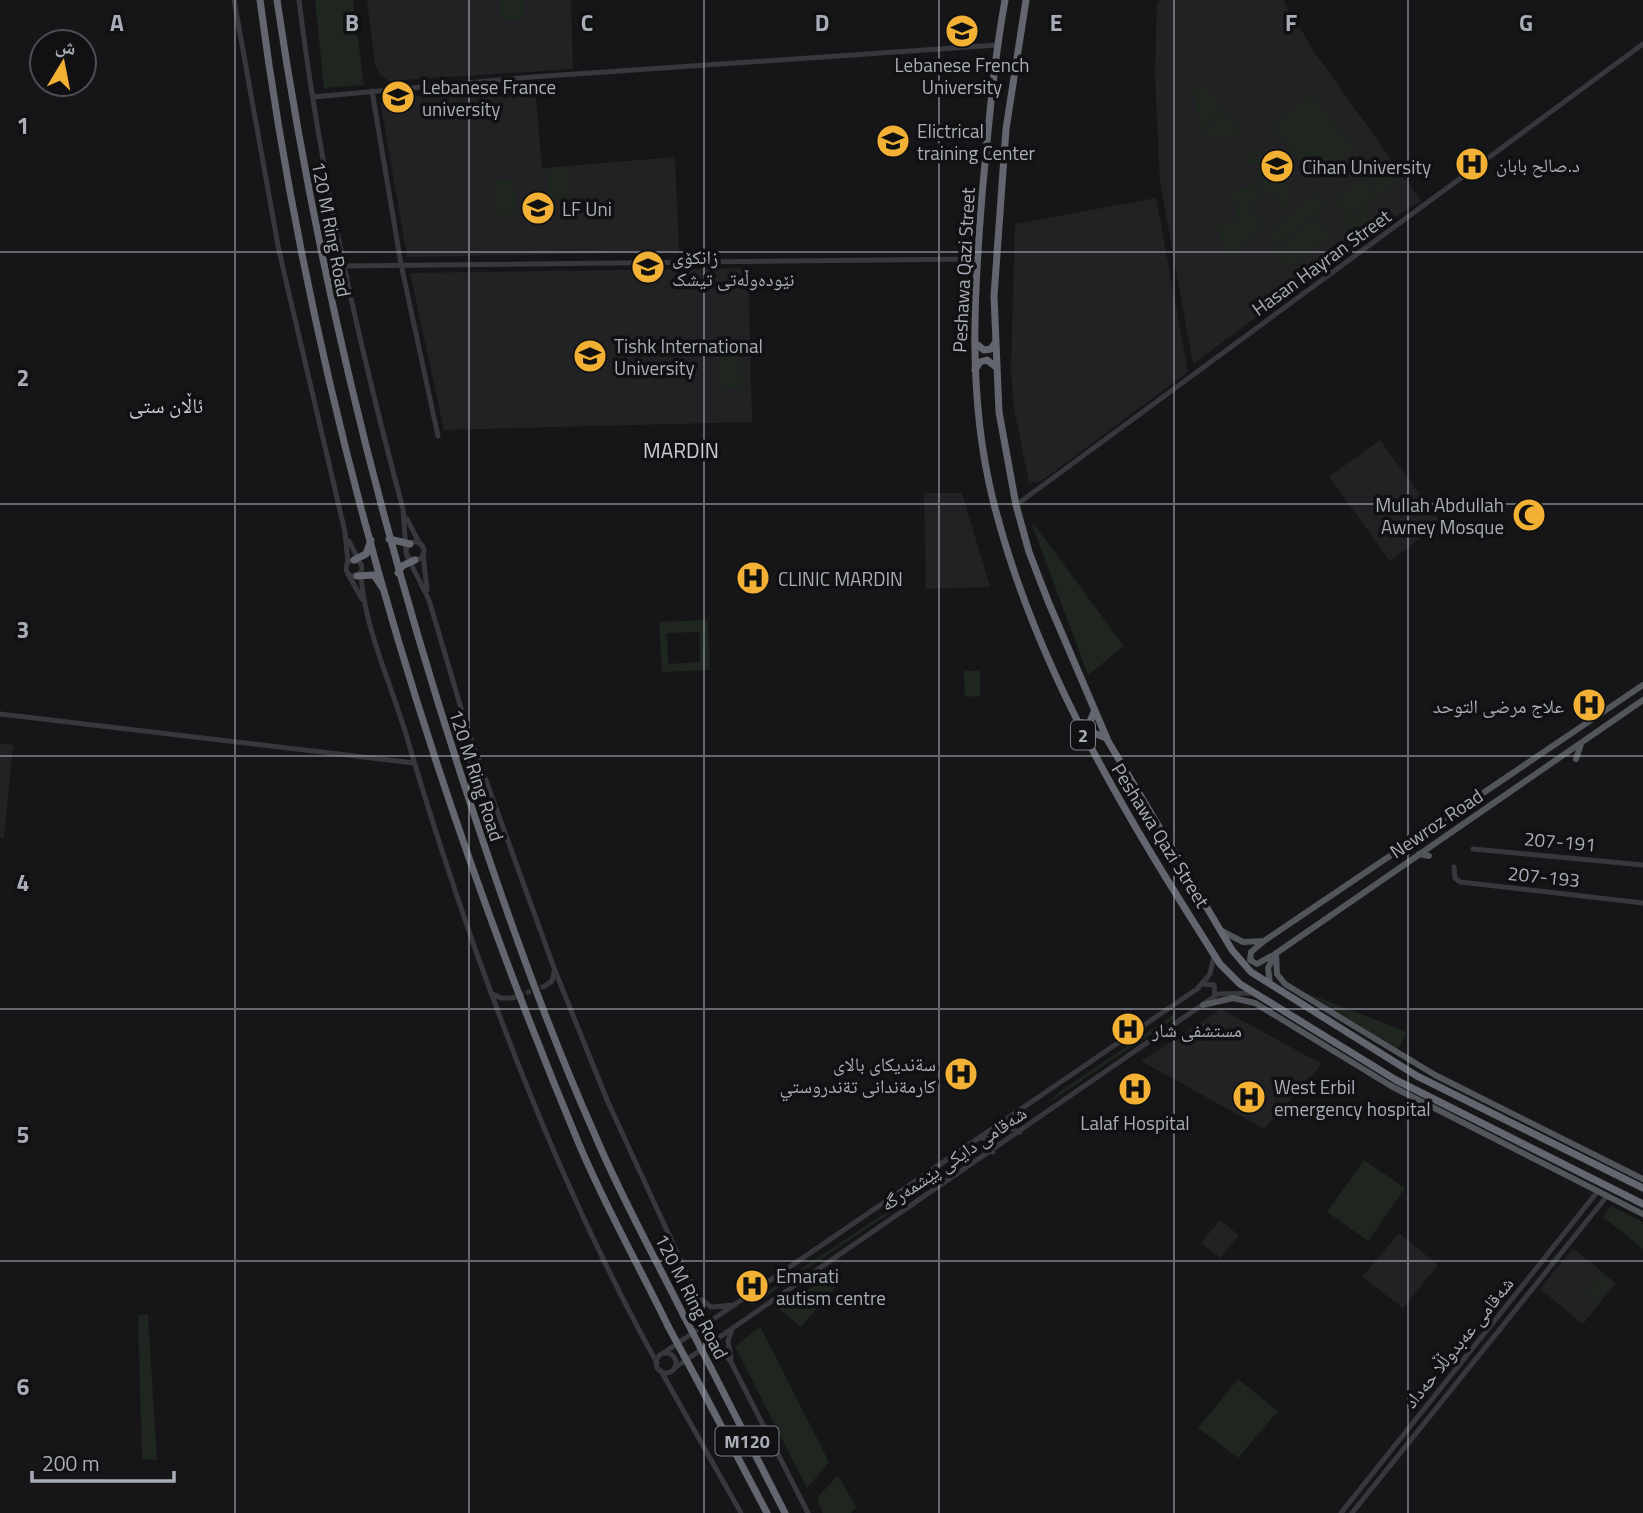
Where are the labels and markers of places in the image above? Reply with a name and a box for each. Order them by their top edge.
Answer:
school or university icon: Lebanese French University [943,12,981,50]
place label: Lebanese French University [895,50,1029,101]
place label: Lebanese France university [422,72,556,123]
school or university icon: Lebanese France university [379,78,417,116]
place label: Elictrical training Center [917,116,1036,167]
school or university icon: Elictrical training Center [874,122,912,160]
hospital icon: د.صالح بابان [1453,145,1491,183]
school or university icon: Cihan University [1258,147,1296,185]
place label: د.صالح بابان [1496,150,1580,179]
place label: Cihan University [1302,152,1431,181]
school or university icon: LF Uni [519,189,557,227]
place label: LF Uni [562,194,612,223]
place label: زانکۆی نێودەوڵەتی تیشک [672,242,795,293]
school or university icon: زانکۆی نێودەوڵەتی تیشک [629,248,667,286]
place label: Tishk International University [614,331,763,382]
school or university icon: Tishk International University [571,337,609,375]
place label: Mullah Abdullah Awney Mosque [1375,490,1504,541]
mosque icon: Mullah Abdullah Awney Mosque [1510,496,1548,534]
hospital icon: CLINIC MARDIN [734,559,772,597]
place label: CLINIC MARDIN [778,564,903,593]
hospital icon: علاج مرضى التوحد [1570,686,1608,724]
place label: علاج مرضى التوحد [1433,691,1564,720]
hospital icon: مستشفى شار [1109,1010,1147,1048]
place label: مستشفى شار [1151,1015,1242,1044]
place label: سةنديكاى بالاى كارمةندانى تةندروستي [780,1049,936,1101]
hospital icon: سةنديكاى بالاى كارمةندانى تةندروستي [942,1055,980,1093]
hospital icon: Lalaf Hospital [1116,1070,1154,1108]
place label: West Erbil emergency hospital [1274,1072,1431,1123]
hospital icon: West Erbil emergency hospital [1230,1078,1268,1116]
place label: Lalaf Hospital [1080,1108,1190,1137]
place label: Emarati autism centre [776,1261,886,1312]
hospital icon: Emarati autism centre [733,1267,771,1305]

